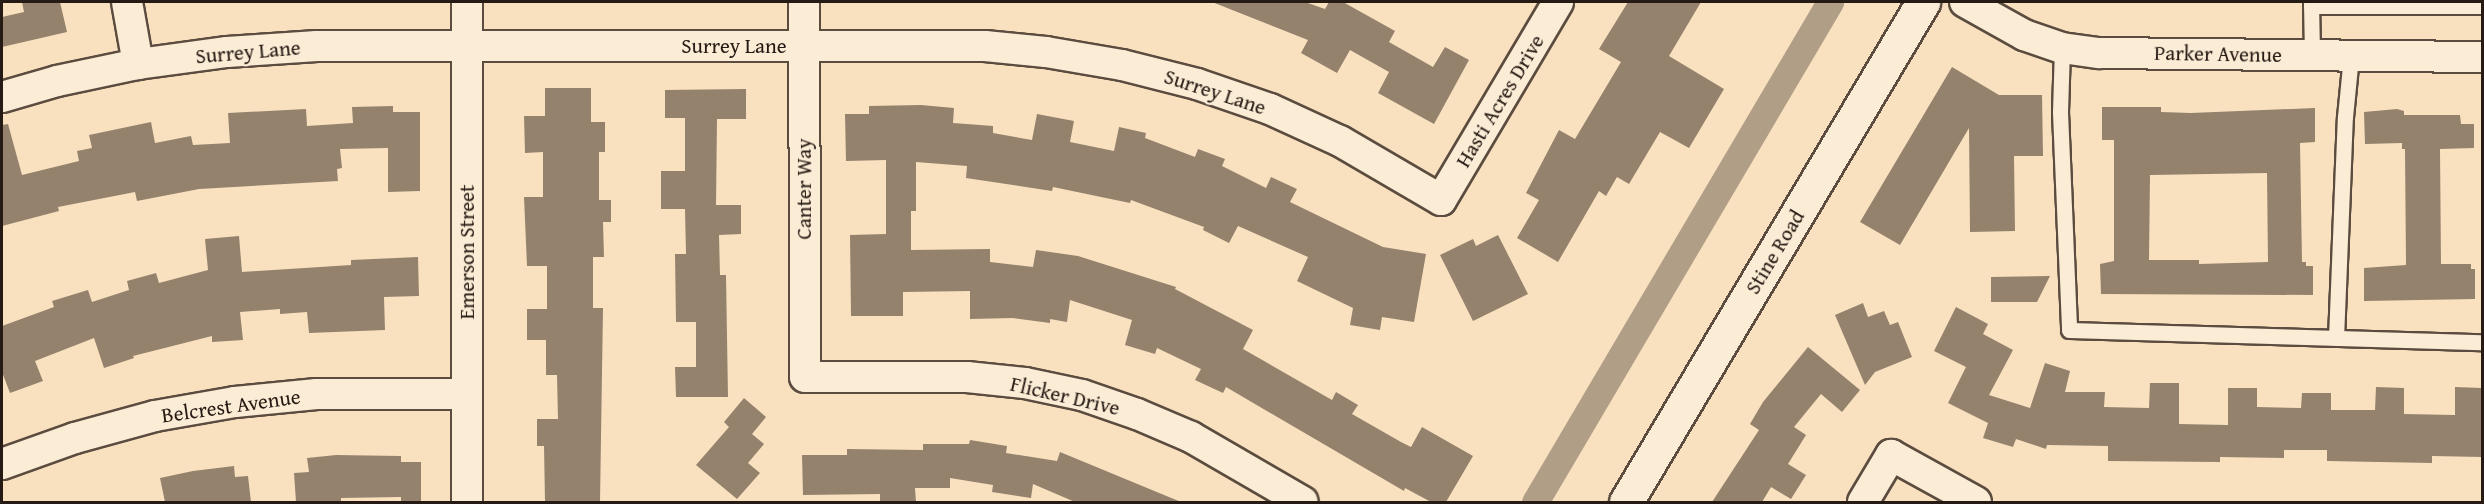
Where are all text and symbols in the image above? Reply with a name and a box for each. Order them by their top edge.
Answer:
street label: Hasti Acres Drive [1450,30,1550,172]
street label: Surrey Lane [681,33,787,59]
street label: Surrey Lane [194,35,302,69]
street label: Parker Avenue [2154,40,2282,68]
street label: Surrey Lane [1161,64,1269,120]
street label: Canter Way [791,138,817,240]
street label: Emerson Street [454,185,480,319]
street label: Stine Road [1740,205,1810,299]
street label: Flicker Drive [1008,371,1122,421]
street label: Belcrest Avenue [160,384,302,428]

